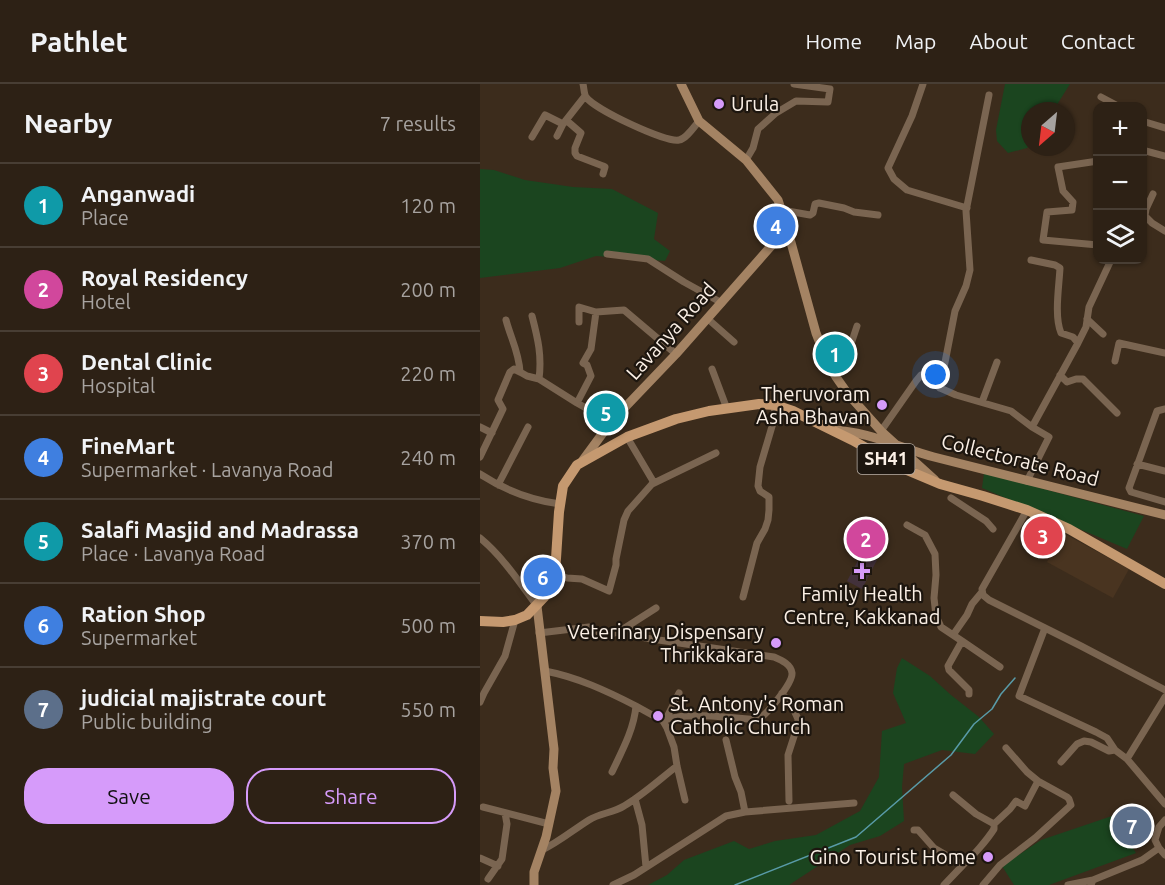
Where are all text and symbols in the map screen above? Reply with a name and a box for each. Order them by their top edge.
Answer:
text: Pathlet [30,26,128,57]
text: Home [805,29,862,53]
text: Map [895,29,936,53]
text: About [969,29,1028,53]
text: Contact [1061,29,1135,53]
place label: Urula [731,92,779,115]
marker: Urula [712,97,726,111]
north arrow [1021,102,1075,156]
map controls [1093,102,1147,264]
button: + [1093,102,1147,156]
text: Nearby [24,109,112,138]
text: 7 results [380,112,456,135]
button: − [1093,156,1147,210]
text: Anganwadi [81,181,195,206]
text: 1 [38,194,49,217]
text: 120 m [400,194,456,217]
pin: 4 [756,204,796,248]
text: Place [81,206,129,229]
button: layers [1093,210,1147,264]
text: Royal Residency [81,265,248,290]
text: 2 [38,278,49,301]
text: 200 m [400,278,456,301]
street label: Lavanya Road [621,278,720,384]
text: Hotel [81,290,131,313]
pin: 1 [816,332,854,376]
text: Dental Clinic [81,349,212,374]
your location [921,360,950,389]
text: 3 [38,362,49,385]
text: 220 m [400,362,456,385]
text: Hospital [81,374,155,397]
place label: Theruvoram Asha Bhavan [756,382,870,428]
pin: 5 [586,390,626,436]
marker: Theruvoram Asha Bhavan [875,398,889,412]
street label: Collectorate Road [939,429,1101,490]
text: FineMart [81,433,175,458]
road number: SH41 [858,444,914,474]
text: 4 [38,446,49,469]
text: 240 m [400,446,456,469]
text: Supermarket · Lavanya Road [81,458,333,481]
pin: 3 [1024,514,1062,558]
pin: 2 [846,516,886,562]
text: Salafi Masjid and Madrassa [81,517,359,542]
text: 5 [38,530,49,553]
text: 370 m [400,530,456,553]
text: Place · Lavanya Road [81,542,265,565]
pin: 6 [524,554,562,600]
marker: Family Health Centre, Kakkanad [853,562,871,580]
place label: Family Health Centre, Kakkanad [784,582,940,628]
text: Ration Shop [81,601,206,626]
text: 6 [38,614,49,637]
text: 500 m [400,614,456,637]
place label: Veterinary Dispensary Thrikkakara [567,620,764,666]
text: Supermarket [81,626,197,649]
marker: Veterinary Dispensary Thrikkakara [769,636,783,650]
text: judicial majistrate court [81,685,326,710]
place label: St. Antony's Roman Catholic Church [670,692,844,738]
text: 7 [38,698,49,721]
text: 550 m [400,698,456,721]
marker: St. Antony's Roman Catholic Church [651,709,665,723]
text: Public building [81,710,213,733]
button: Save [24,768,234,824]
button: Share [246,768,456,824]
pin: 7 [1112,804,1152,848]
place label: Gino Tourist Home [809,845,976,868]
marker: Gino Tourist Home [981,850,995,864]

